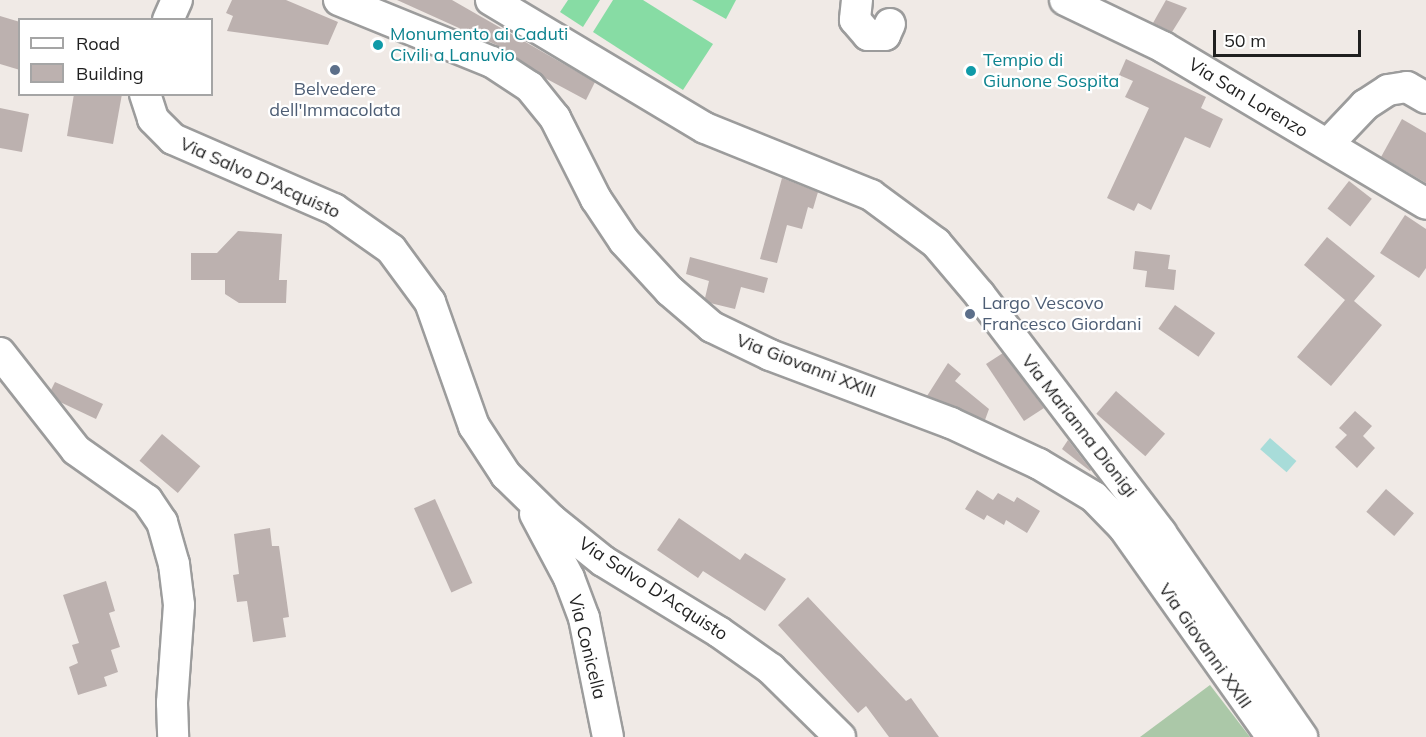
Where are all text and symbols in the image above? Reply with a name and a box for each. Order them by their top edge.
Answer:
legend [18,18,213,96]
scale bar [1216,18,1364,56]
place label: Monumento ai Caduti Civili a Lanuvio [390,24,568,66]
text: 50 m [1224,29,1266,52]
text: Road [76,32,120,55]
marker: Monumento ai Caduti Civili a Lanuvio [371,38,385,52]
place label: Tempio di Giunone Sospita [983,50,1119,92]
street label: Via San Lorenzo [1184,54,1312,142]
text: Building [76,62,144,85]
marker: Belvedere dell'Immacolata [328,63,342,77]
marker: Tempio di Giunone Sospita [964,64,978,78]
place label: Belvedere dell'Immacolata [269,79,401,122]
street label: Via Salvo D'Acquisto [177,133,343,223]
place label: Largo Vescovo Francesco Giordani [982,293,1141,336]
marker: Largo Vescovo Francesco Giordani [963,307,977,321]
street label: Via Giovanni XXIII [733,329,879,403]
street label: Via Marianna Dionigi [1017,350,1141,502]
street label: Via Salvo D'Acquisto [575,533,731,645]
street label: Via Giovanni XXIII [1154,579,1256,713]
street label: Via Conicella [564,592,610,702]

